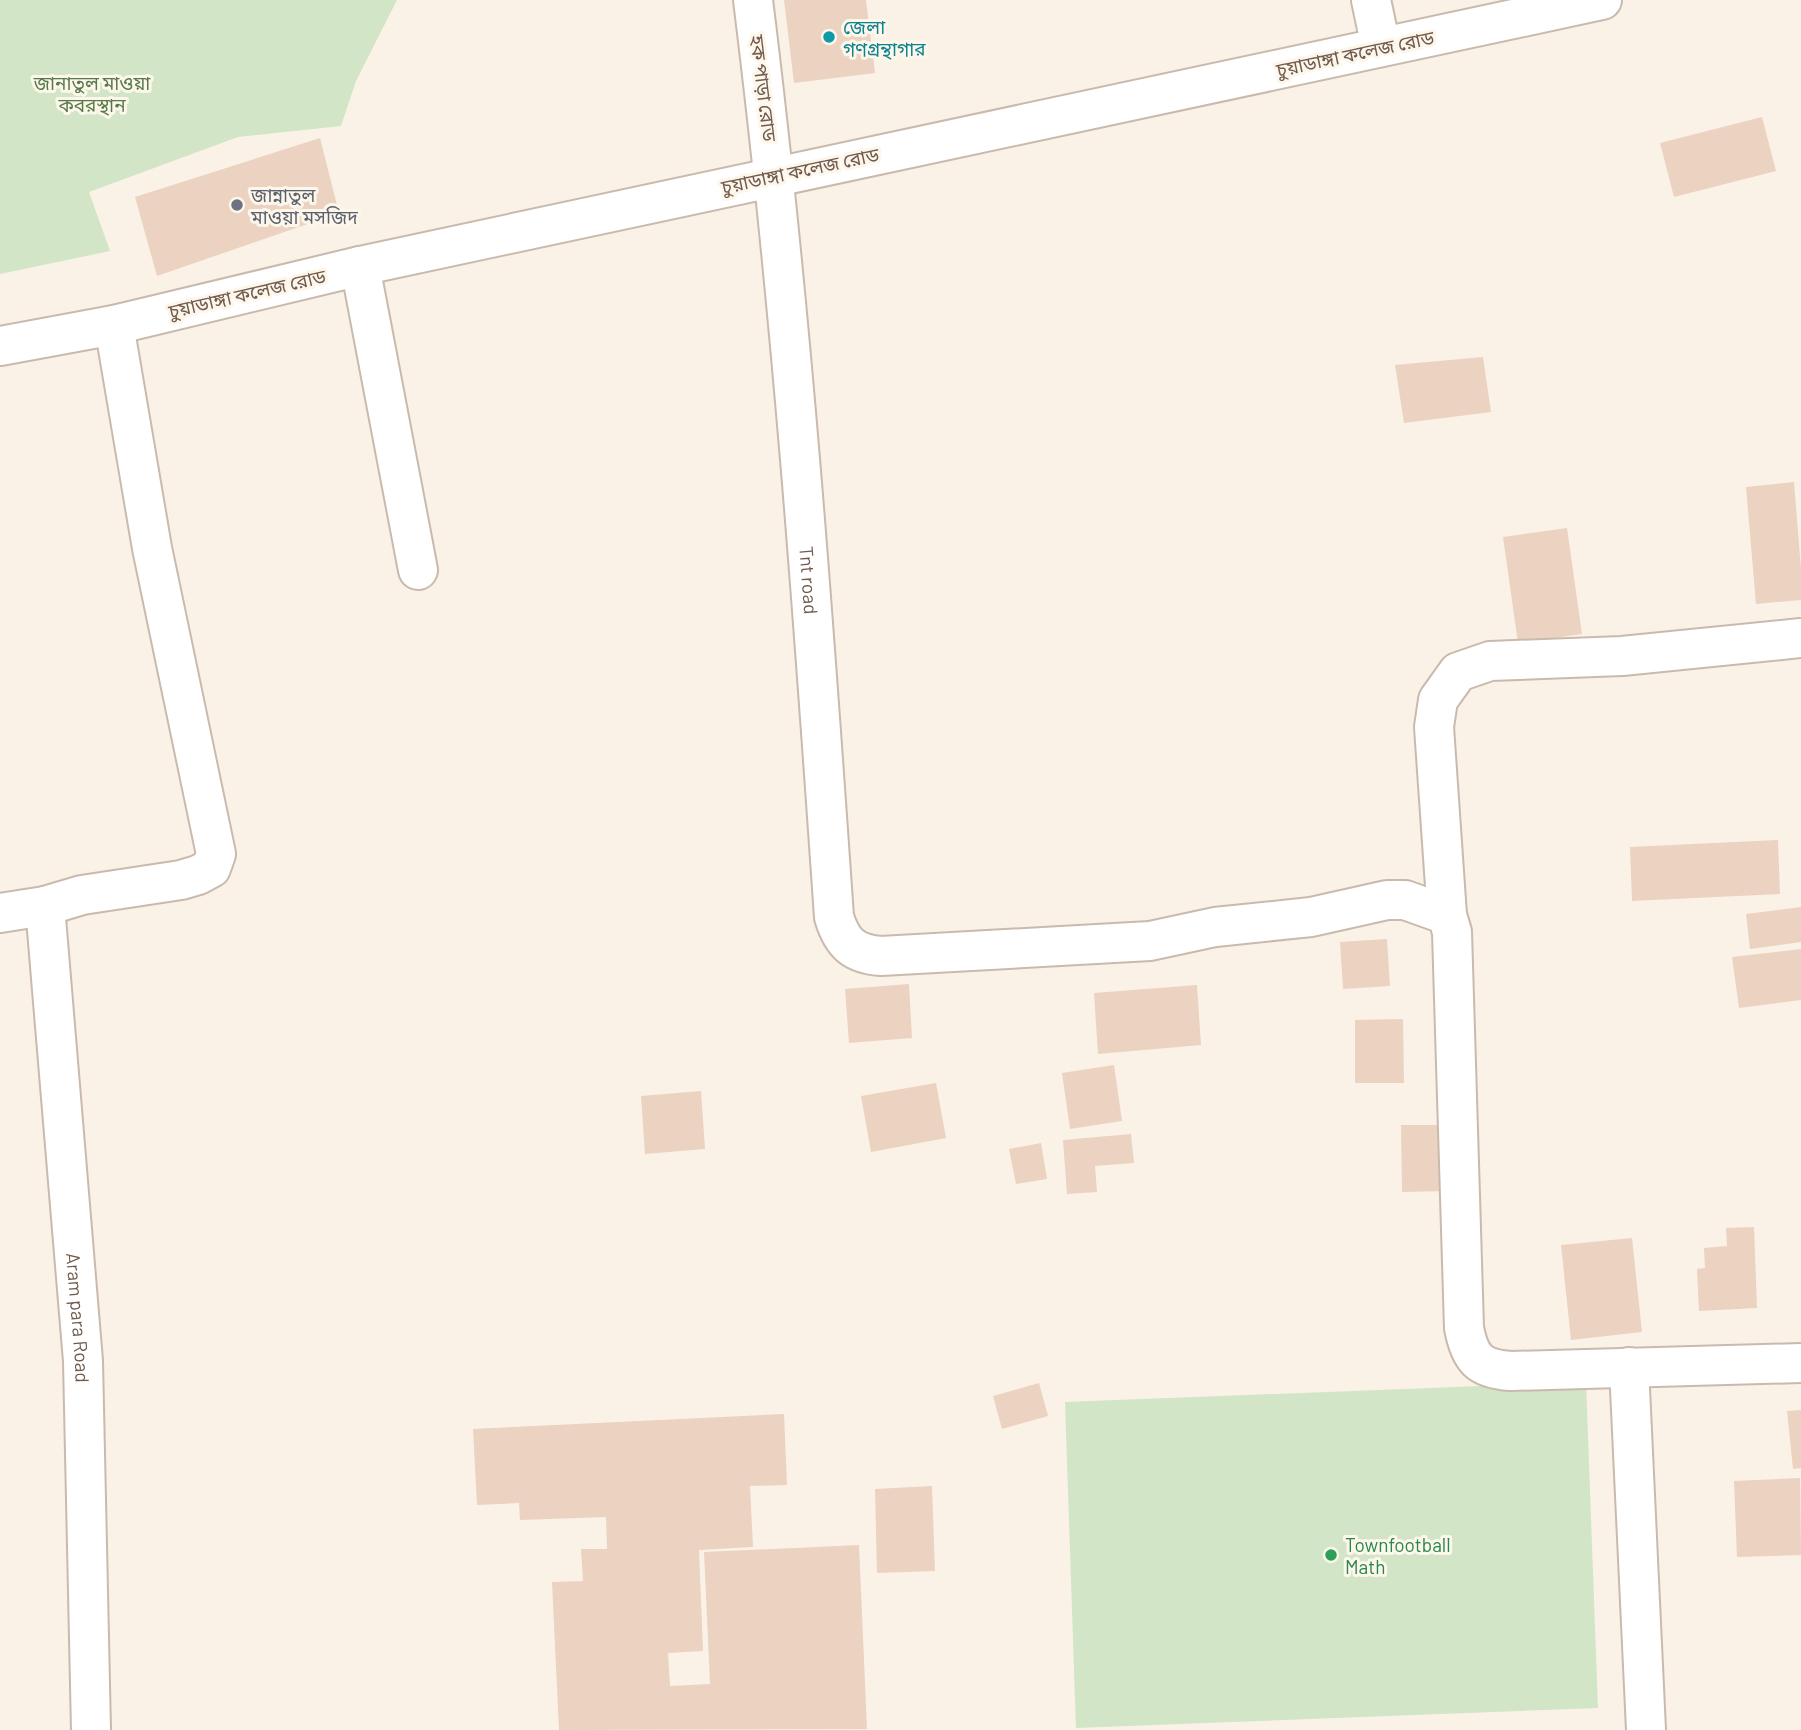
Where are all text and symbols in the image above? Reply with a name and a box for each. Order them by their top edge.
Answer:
place label: জেলা গণগ্রন্থাগার [843,15,926,60]
street label: চুয়াডাঙ্গা কলেজ রোড [1273,25,1437,83]
marker: জেলা গণগ্রন্থাগার [821,29,837,45]
street label: হক পাড়া রোড [746,32,782,143]
park label: জানাতুল মাওয়া কবরস্থান [33,71,151,116]
street label: চুয়াডাঙ্গা কলেজ রোড [718,142,882,200]
place label: জান্নাতুল মাওয়া মসজিদ [250,183,358,228]
marker: জান্নাতুল মাওয়া মসজিদ [229,197,245,213]
street label: চুয়াডাঙ্গা কলেজ রোড [165,264,329,324]
street label: Tnt road [796,545,824,615]
street label: Aram para Road [62,1252,95,1383]
place label: Townfootball Math [1345,1533,1451,1578]
marker: Townfootball Math [1323,1547,1339,1563]

